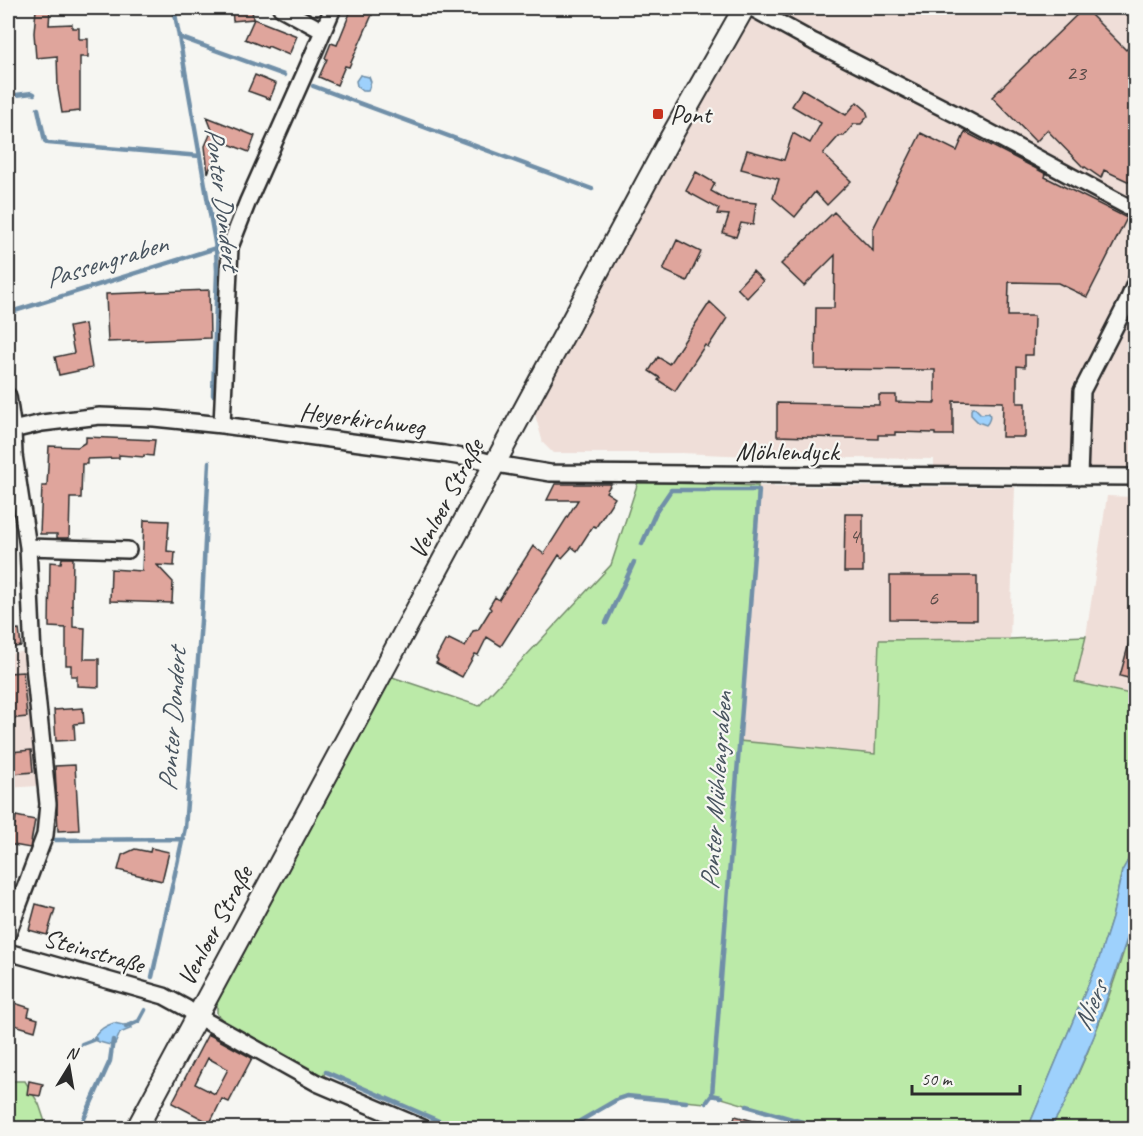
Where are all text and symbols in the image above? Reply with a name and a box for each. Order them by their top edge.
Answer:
house number: 23 [1066,59,1088,87]
place label: Pont [670,98,713,131]
marker: Pont [651,107,665,121]
water label: Ponter Dondert [197,125,249,276]
water label: Passengraben [41,226,173,296]
street label: Heyerkirchweg [298,395,428,443]
street label: Venloer Straße [401,431,493,565]
street label: Möhlendyck [736,435,841,468]
house number: 4 [849,522,861,550]
house number: 6 [928,584,939,612]
water label: Ponter Dondert [150,643,194,792]
water label: Ponter Mühlengraben [692,689,740,891]
street label: Venloer Straße [170,858,262,992]
street label: Steinstraße [40,921,151,982]
water label: Niers [1065,972,1117,1035]
north arrow [39,1037,99,1097]
text: N [65,1042,81,1065]
scale bar [912,1058,1020,1096]
text: 50 m [921,1068,954,1090]

